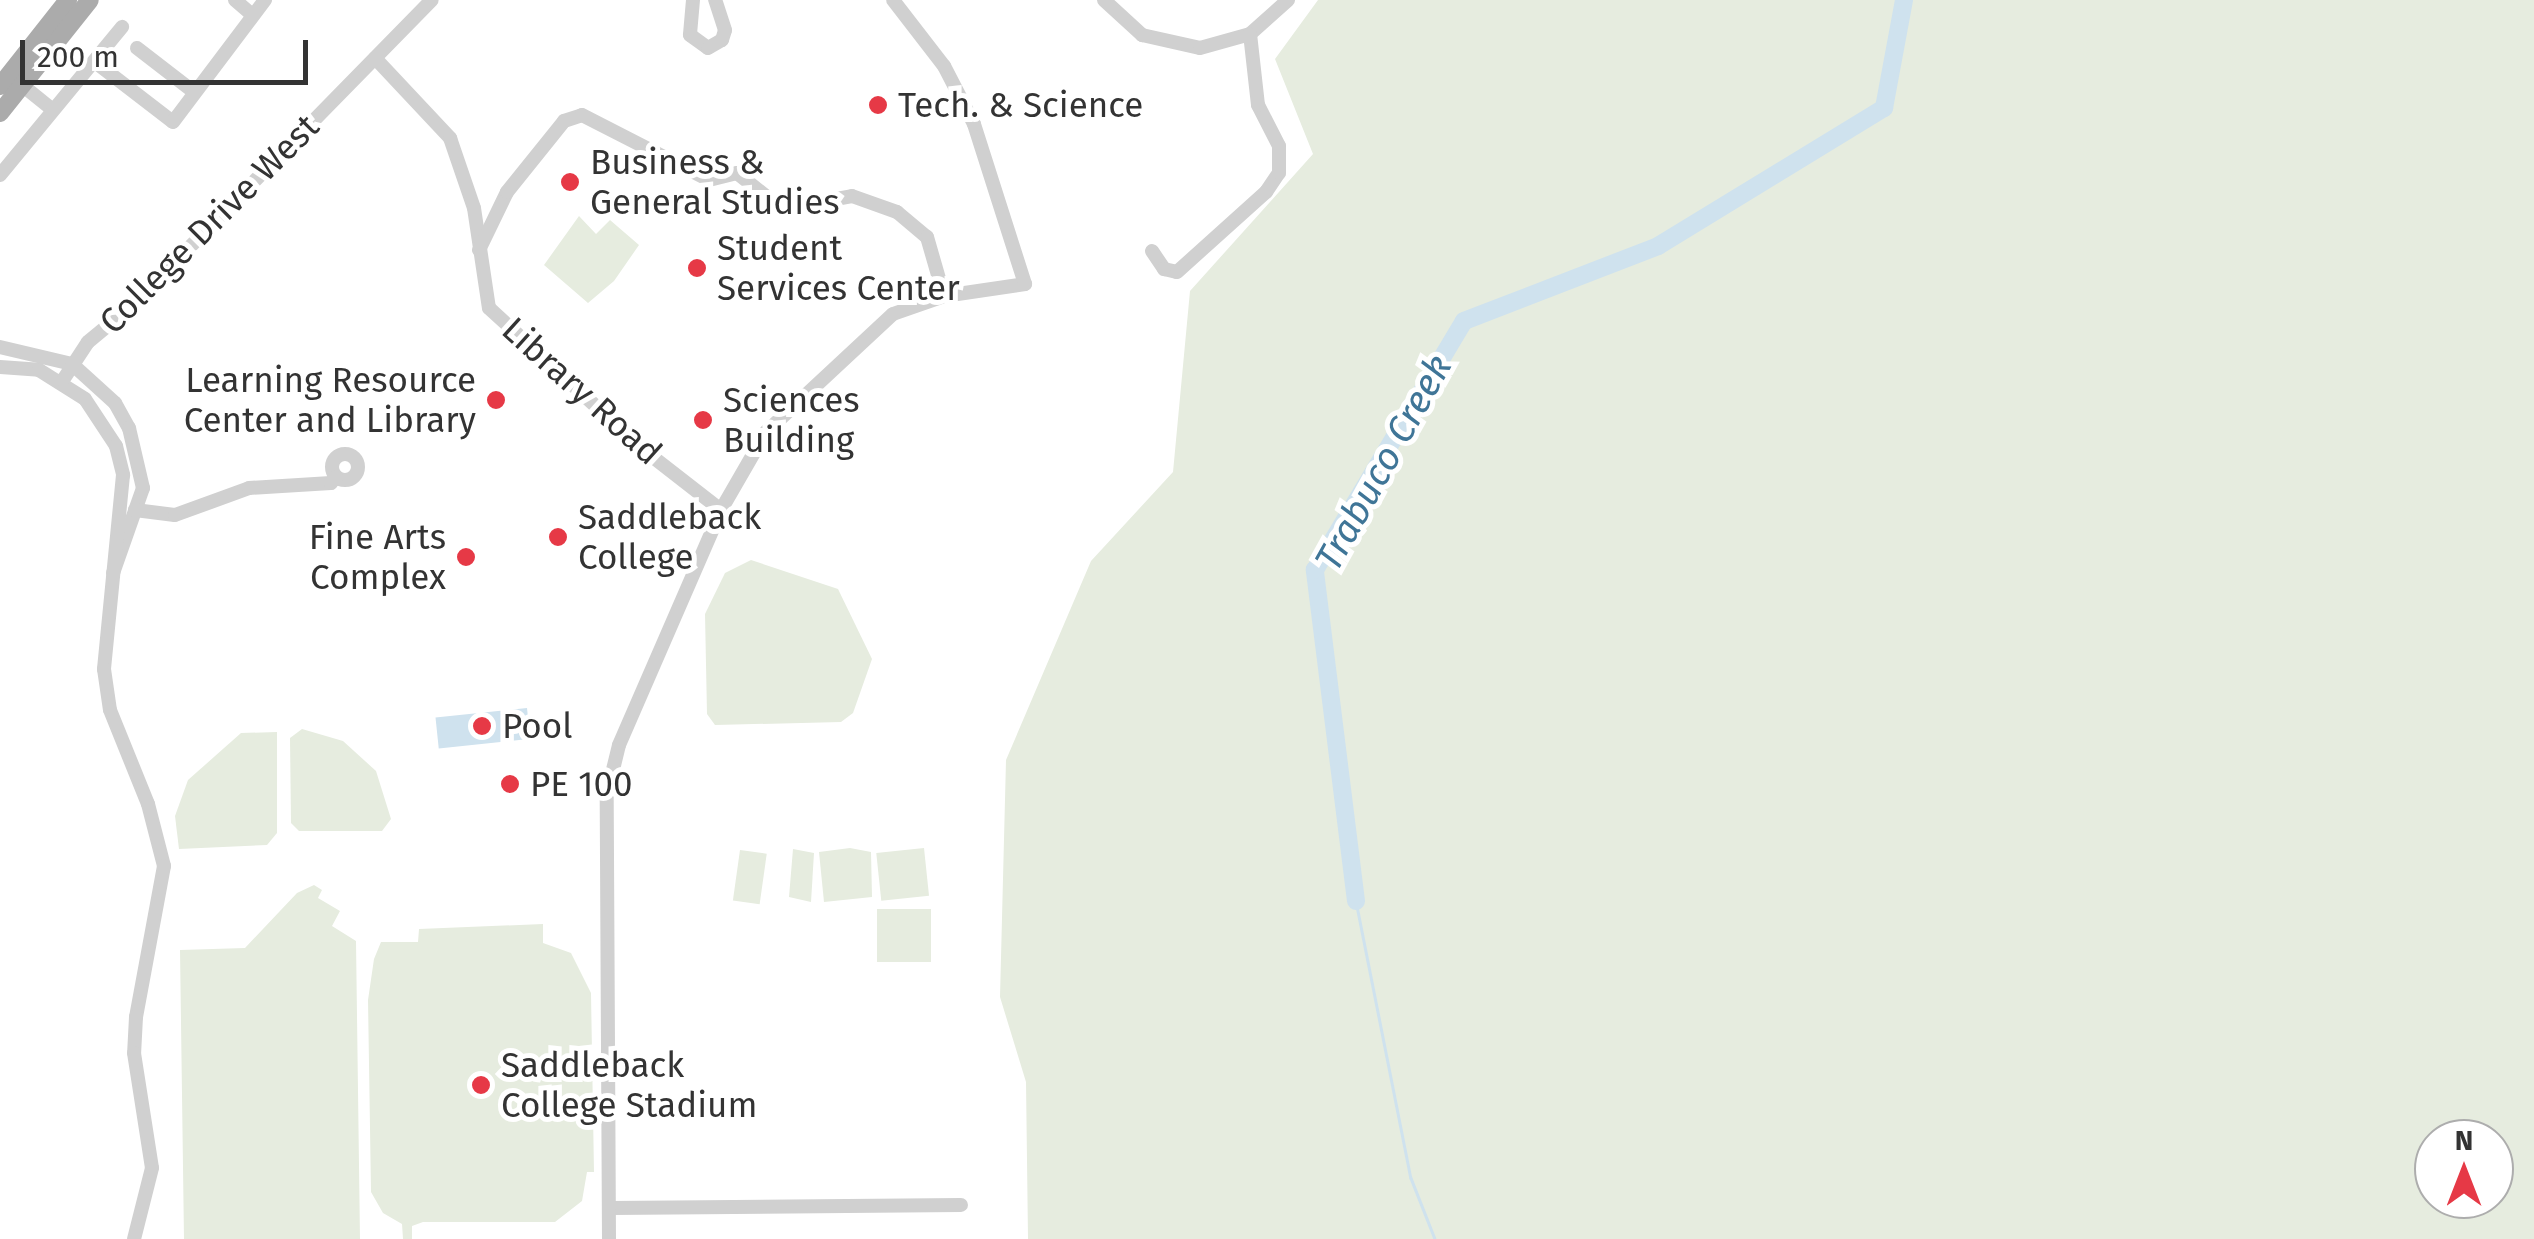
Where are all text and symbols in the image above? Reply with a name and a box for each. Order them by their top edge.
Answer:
scale bar [25,20,312,82]
text: 200 m [37,39,119,75]
place label: Tech. & Science [898,84,1143,126]
marker: Tech. & Science [867,94,889,116]
street label: College Drive West [91,106,327,342]
place label: Business & General Studies [590,141,840,223]
marker: Business & General Studies [559,171,581,193]
place label: Student Services Center [717,227,960,309]
marker: Student Services Center [686,257,708,279]
street label: Library Road [494,308,670,474]
water label: Trabuco Creek [1306,347,1462,579]
place label: Learning Resource Center and Library [184,359,476,441]
place label: Sciences Building [723,379,860,461]
marker: Learning Resource Center and Library [485,389,507,411]
marker: Sciences Building [692,409,714,431]
place label: Saddleback College [578,496,761,578]
place label: Fine Arts Complex [309,516,446,598]
marker: Saddleback College [547,526,569,548]
marker: Fine Arts Complex [455,546,477,568]
place label: Pool [502,705,572,747]
marker: Pool [471,715,493,737]
place label: PE 100 [530,763,633,805]
marker: PE 100 [499,773,521,795]
place label: Saddleback College Stadium [501,1044,757,1126]
marker: Saddleback College Stadium [470,1074,492,1096]
north arrow [2414,1119,2514,1219]
text: N [2455,1124,2473,1157]

